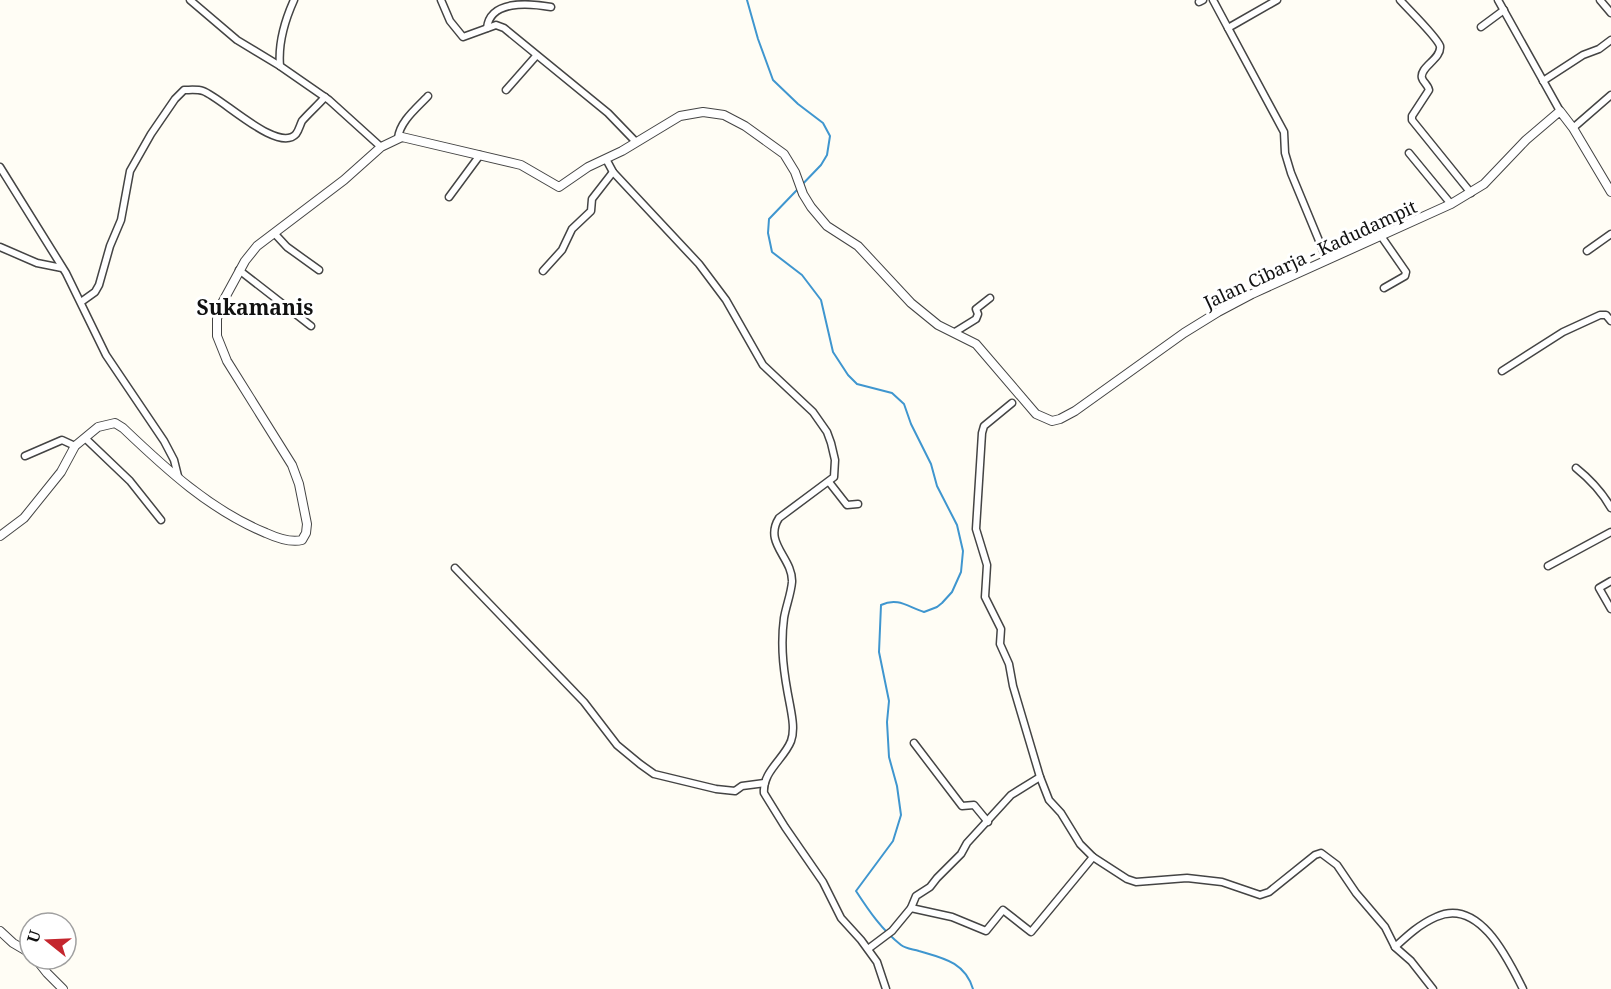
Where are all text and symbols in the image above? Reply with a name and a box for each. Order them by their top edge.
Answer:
street label: Jalan Cibarja - Kadudampit [1199,194,1420,314]
district label: Sukamanis [197,293,313,321]
north arrow [18,911,78,971]
text: U [21,927,46,945]

